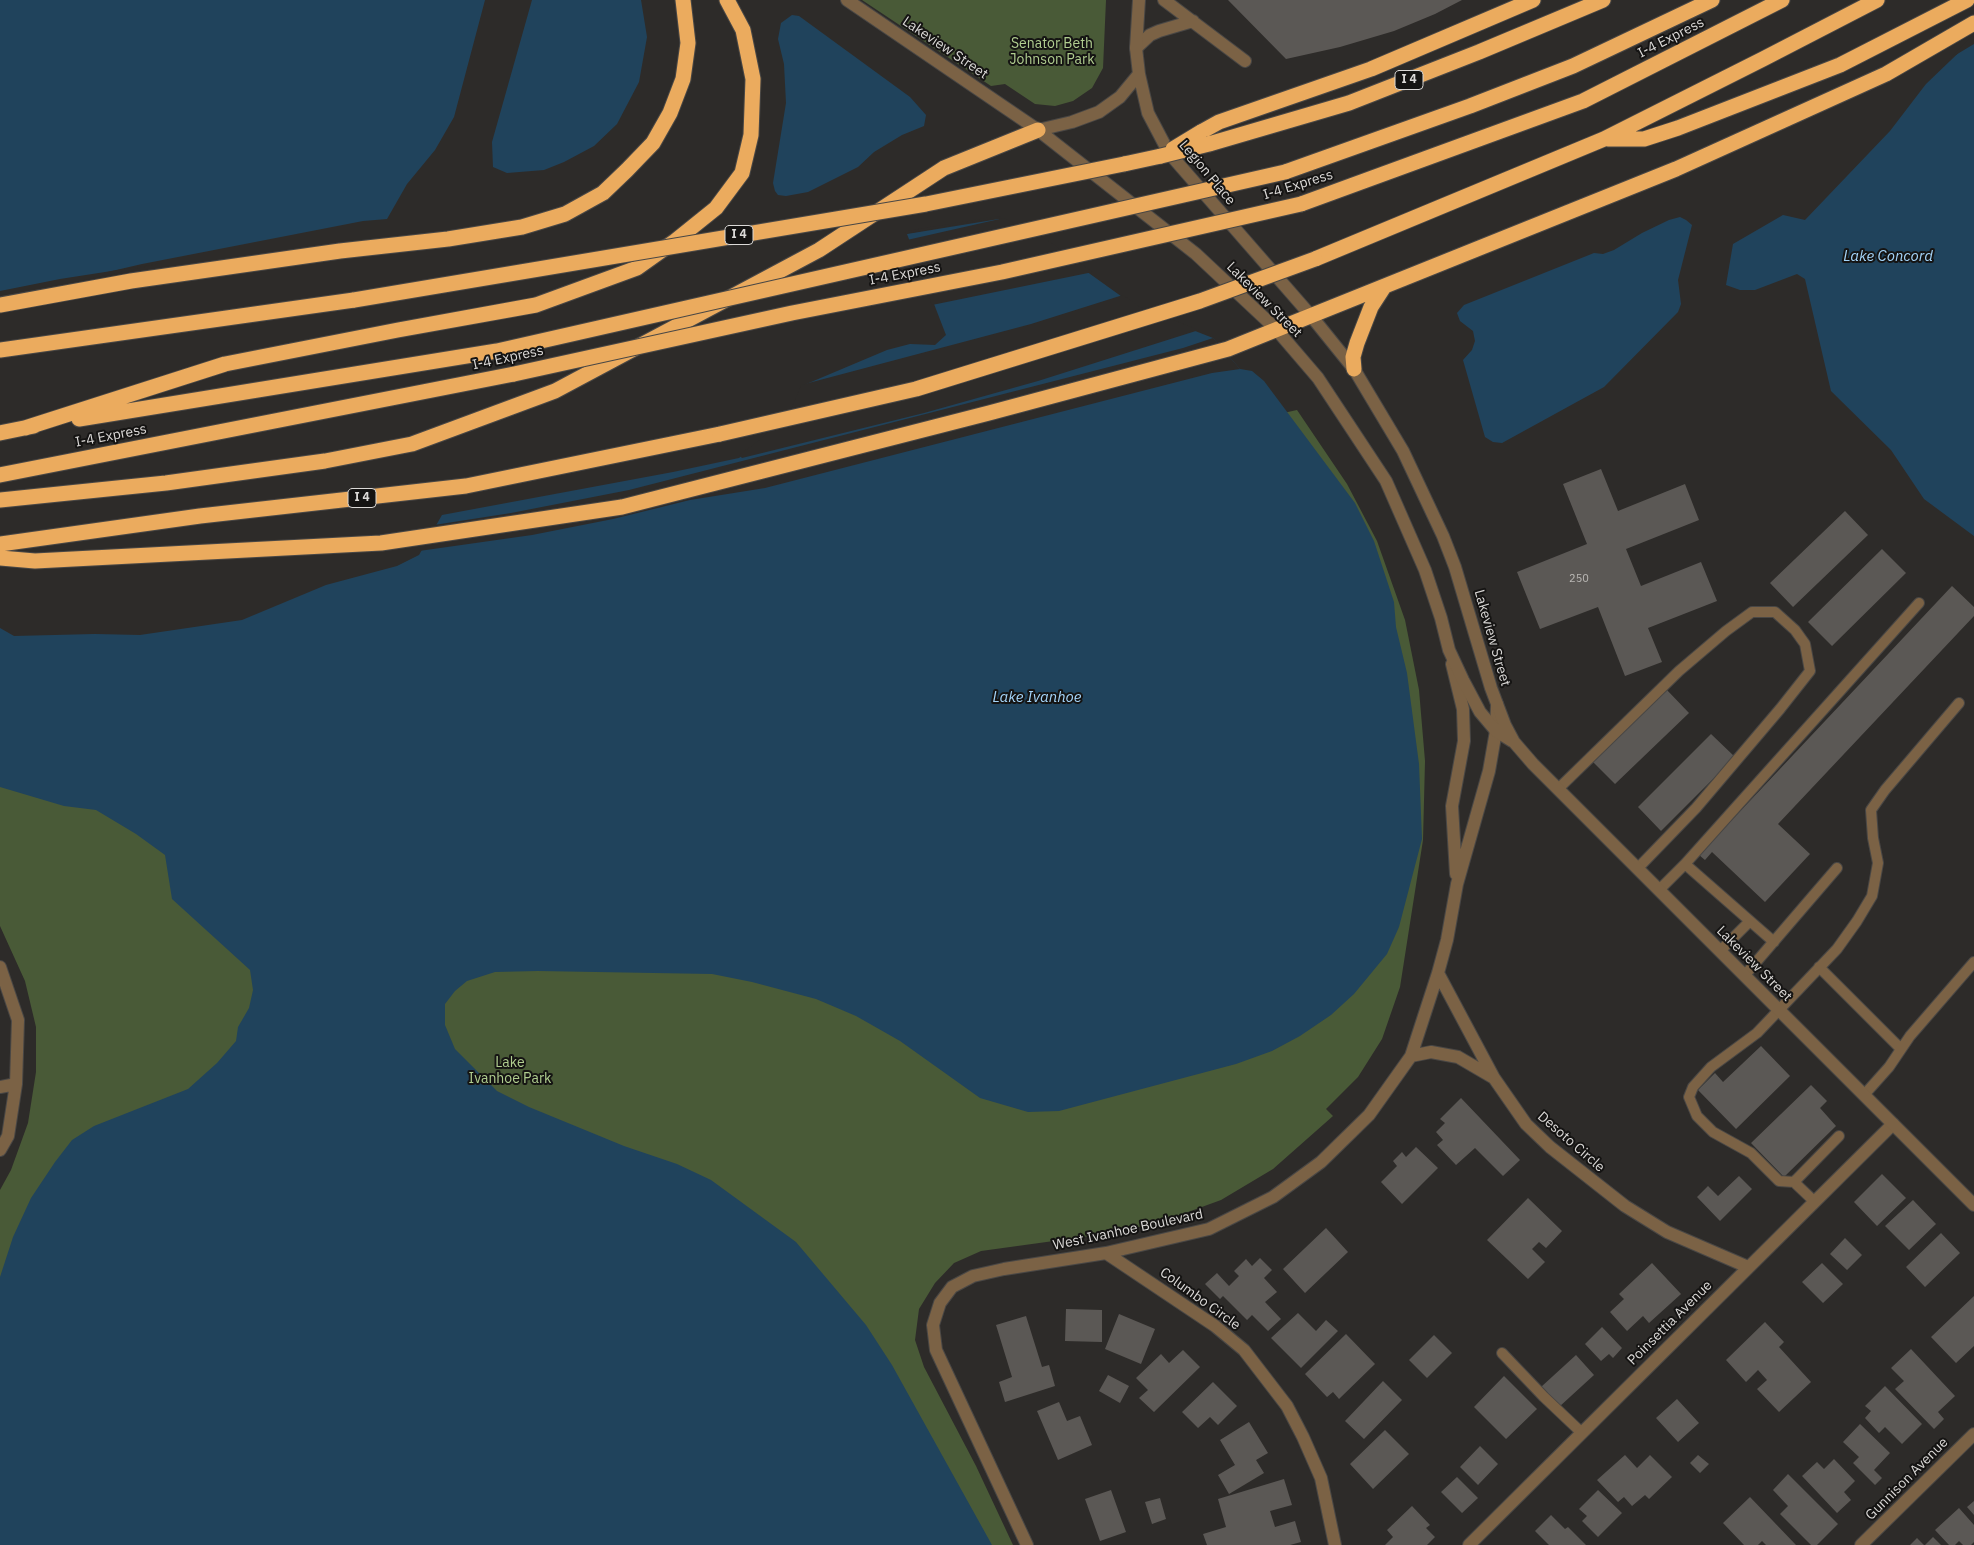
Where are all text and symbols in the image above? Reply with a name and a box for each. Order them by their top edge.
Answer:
street label: Lakeview Street [899,13,991,83]
street label: I-4 Express [1635,14,1707,62]
park label: Senator Beth Johnson Park [1009,36,1095,68]
road number: I 4 [1395,70,1423,90]
street label: Legion Place [1175,137,1239,209]
street label: I-4 Express [1261,166,1335,204]
road number: I 4 [725,226,753,244]
water label: Lake Concord [1843,248,1933,266]
street label: I-4 Express [868,259,942,289]
street label: Lakeview Street [1223,259,1305,341]
street label: I-4 Express [471,342,545,374]
street label: I-4 Express [74,421,148,451]
road number: I 4 [348,488,376,508]
house number: 250 [1569,572,1589,586]
street label: Lakeview Street [1470,588,1514,688]
water label: Lake Ivanhoe [992,689,1082,707]
street label: Lakeview Street [1713,923,1795,1005]
park label: Lake Ivanhoe Park [469,1055,551,1088]
street label: Desoto Circle [1534,1108,1608,1176]
street label: West Ivanhoe Boulevard [1051,1206,1205,1254]
street label: Columbo Circle [1156,1264,1244,1334]
street label: Poinsettia Avenue [1624,1277,1716,1369]
street label: Gunnison Avenue [1862,1434,1952,1524]

